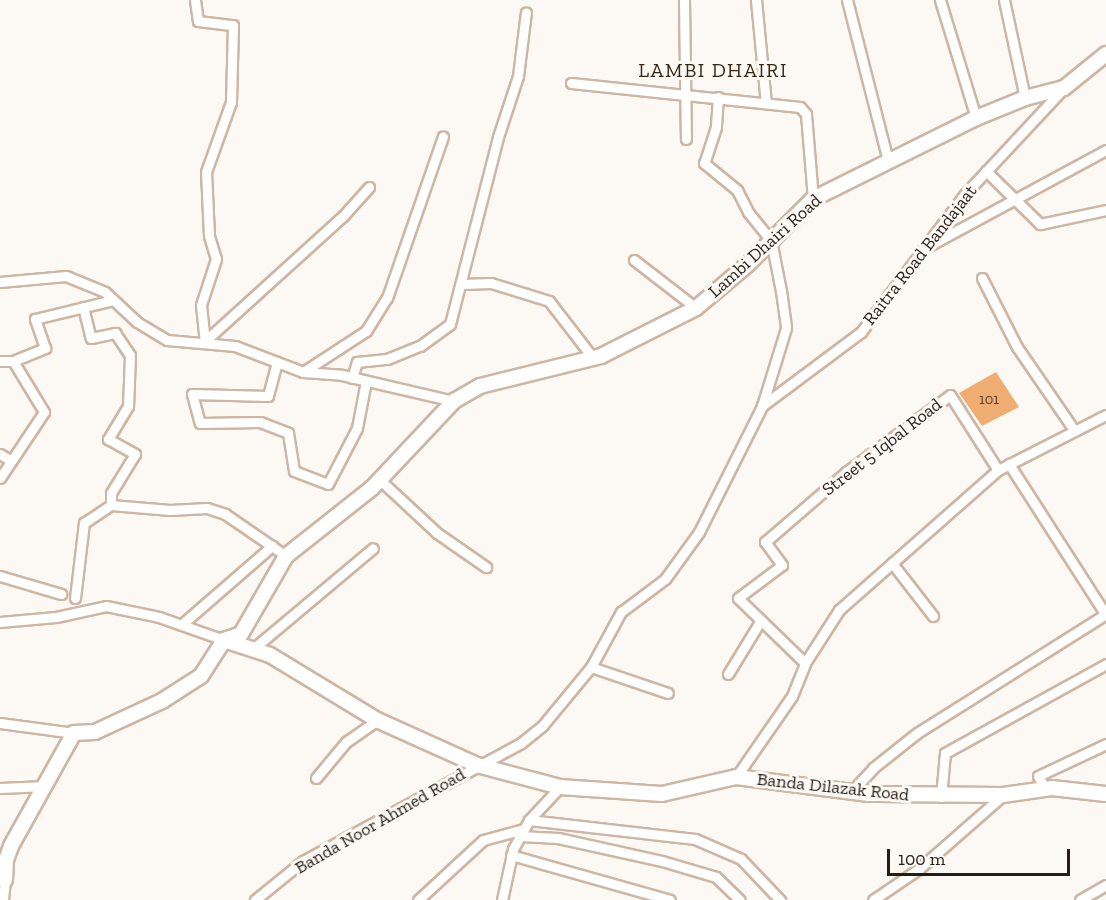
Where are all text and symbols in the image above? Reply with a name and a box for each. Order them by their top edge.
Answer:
district label: LAMBI DHAIRI [638,58,788,82]
street label: Raitra Road Bandajaat [859,181,981,329]
street label: Lambi Dhairi Road [704,190,826,302]
house number: 101 [979,391,999,409]
street label: Street 5 Iqbal Road [818,394,946,500]
street label: Banda Noor Ahmed Road [291,763,469,879]
street label: Banda Dilazak Road [756,768,910,806]
scale bar [890,837,1073,875]
text: 100 m [898,848,945,870]

